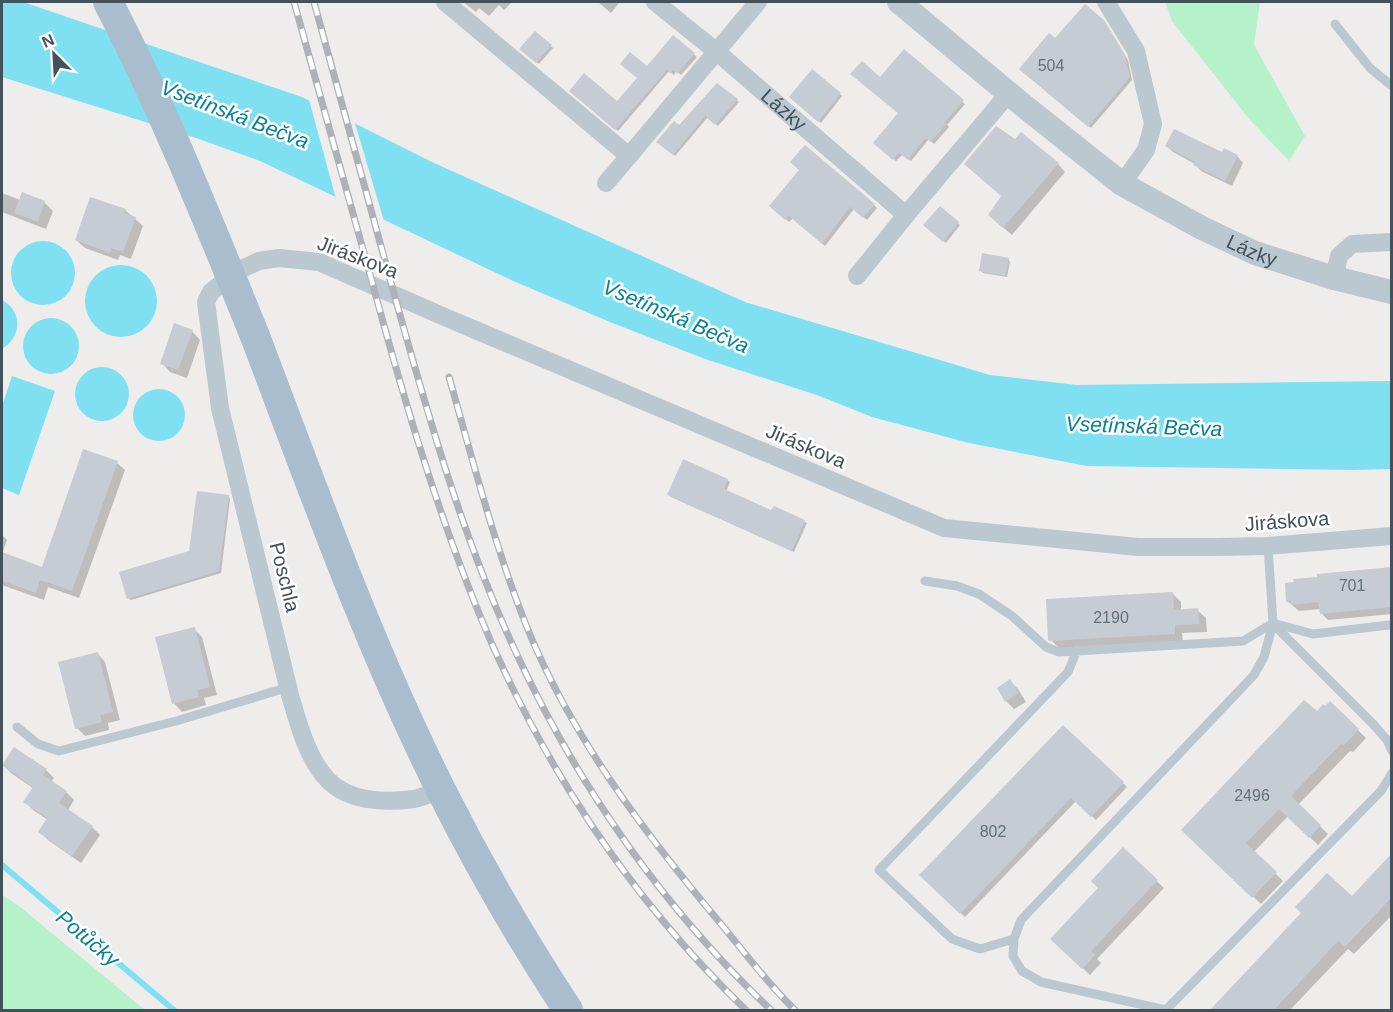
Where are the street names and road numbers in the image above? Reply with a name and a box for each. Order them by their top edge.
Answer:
street label: Lázky [757,84,811,135]
street label: Lázky [1223,230,1280,270]
street label: Jiráskova [315,232,402,283]
street label: Jiráskova [763,419,850,473]
street label: Jiráskova [1244,507,1331,535]
street label: Poschla [266,540,304,615]

